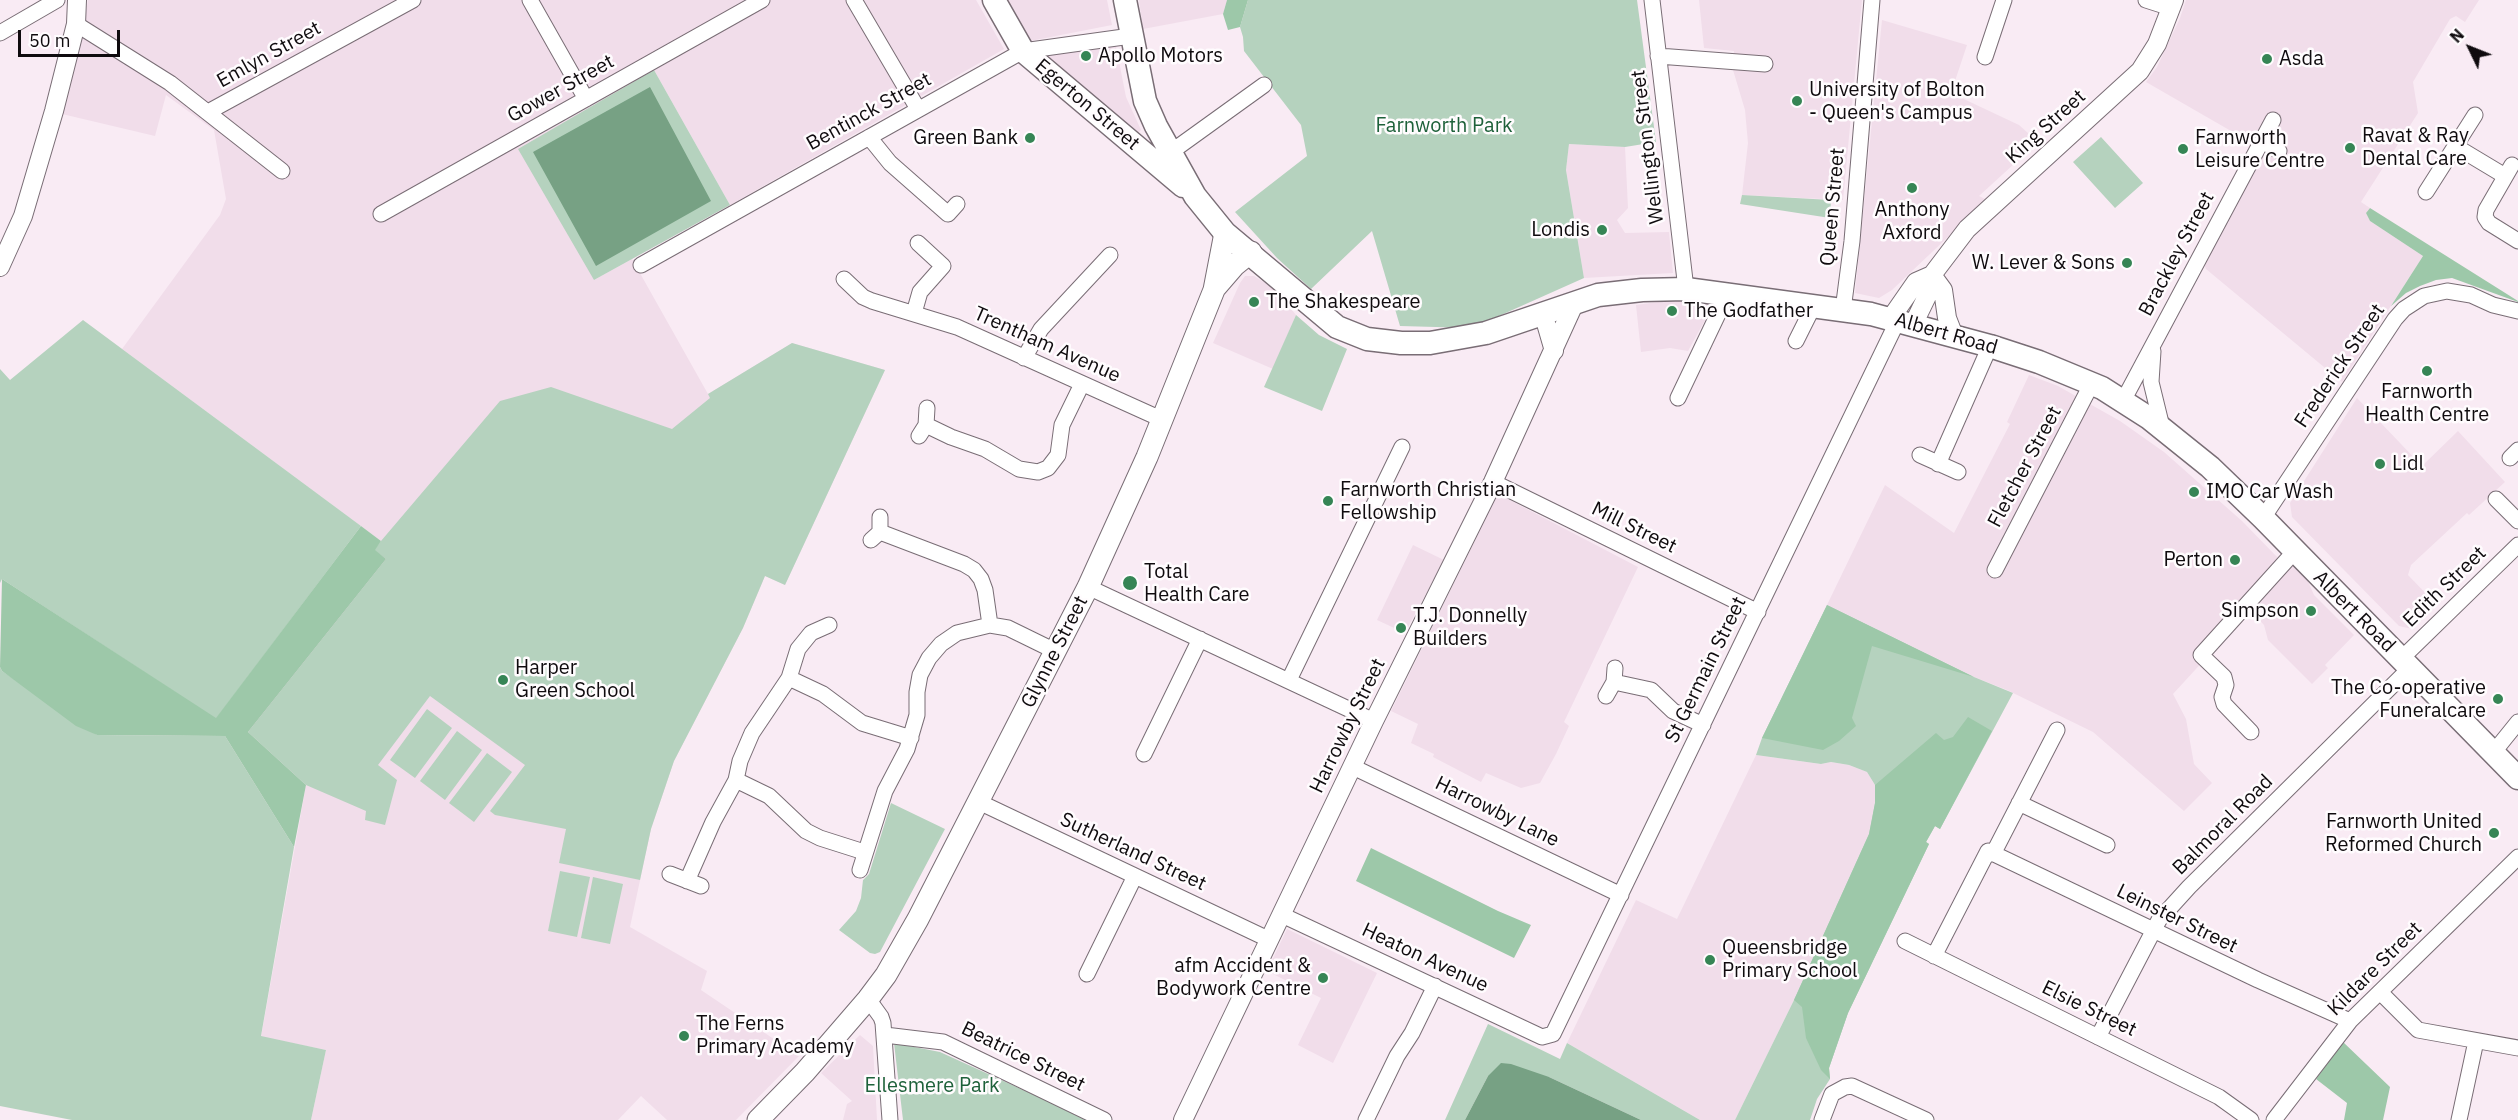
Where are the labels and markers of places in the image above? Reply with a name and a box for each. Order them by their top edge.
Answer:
place label: Apollo Motors [1098,44,1223,68]
place label: Asda [2279,47,2324,71]
marker: Apollo Motors [1079,49,1093,63]
marker: Asda [2260,52,2274,66]
place label: University of Bolton - Queen's Campus [1809,78,1985,125]
marker: University of Bolton - Queen's Campus [1790,94,1804,108]
place label: Ravat & Ray Dental Care [2362,124,2469,171]
place label: Green Bank [913,126,1018,150]
place label: Farnworth Leisure Centre [2195,126,2325,173]
marker: Green Bank [1023,131,1037,145]
marker: Ravat & Ray Dental Care [2343,141,2357,155]
marker: Farnworth Leisure Centre [2176,142,2190,156]
marker: Anthony Axford [1905,181,1919,195]
place label: Anthony Axford [1875,198,1949,245]
place label: Londis [1531,218,1590,242]
marker: Londis [1595,223,1609,237]
place label: W. Lever & Sons [1972,251,2115,275]
marker: W. Lever & Sons [2120,256,2134,270]
place label: The Shakespeare [1266,290,1421,314]
marker: The Shakespeare [1247,295,1261,309]
place label: The Godfather [1684,299,1813,323]
marker: The Godfather [1665,304,1679,318]
marker: Farnworth Health Centre [2420,364,2434,378]
place label: Farnworth Health Centre [2365,380,2489,427]
place label: Lidl [2392,452,2424,476]
marker: Lidl [2373,457,2387,471]
place label: Farnworth Christian Fellowship [1340,478,1516,525]
place label: IMO Car Wash [2206,480,2334,504]
marker: IMO Car Wash [2187,485,2201,499]
marker: Farnworth Christian Fellowship [1321,494,1335,508]
place label: Perton [2163,548,2223,572]
marker: Perton [2228,553,2242,567]
place label: Total Health Care [1144,560,1250,607]
marker: Total Health Care [1121,574,1139,592]
place label: Simpson [2221,599,2299,623]
place label: T.J. Donnelly Builders [1413,604,1527,651]
marker: Simpson [2304,604,2318,618]
marker: T.J. Donnelly Builders [1394,621,1408,635]
place label: Harper Green School [515,656,635,703]
marker: Harper Green School [496,673,510,687]
place label: The Co-operative Funeralcare [2331,676,2486,723]
marker: The Co-operative Funeralcare [2491,692,2505,706]
place label: Farnworth United Reformed Church [2325,810,2482,857]
marker: Farnworth United Reformed Church [2487,826,2501,840]
place label: Queensbridge Primary School [1722,936,1858,983]
marker: Queensbridge Primary School [1703,953,1717,967]
place label: afm Accident & Bodywork Centre [1156,954,1311,1001]
marker: afm Accident & Bodywork Centre [1316,971,1330,985]
place label: The Ferns Primary Academy [696,1012,854,1059]
marker: The Ferns Primary Academy [677,1029,691,1043]

